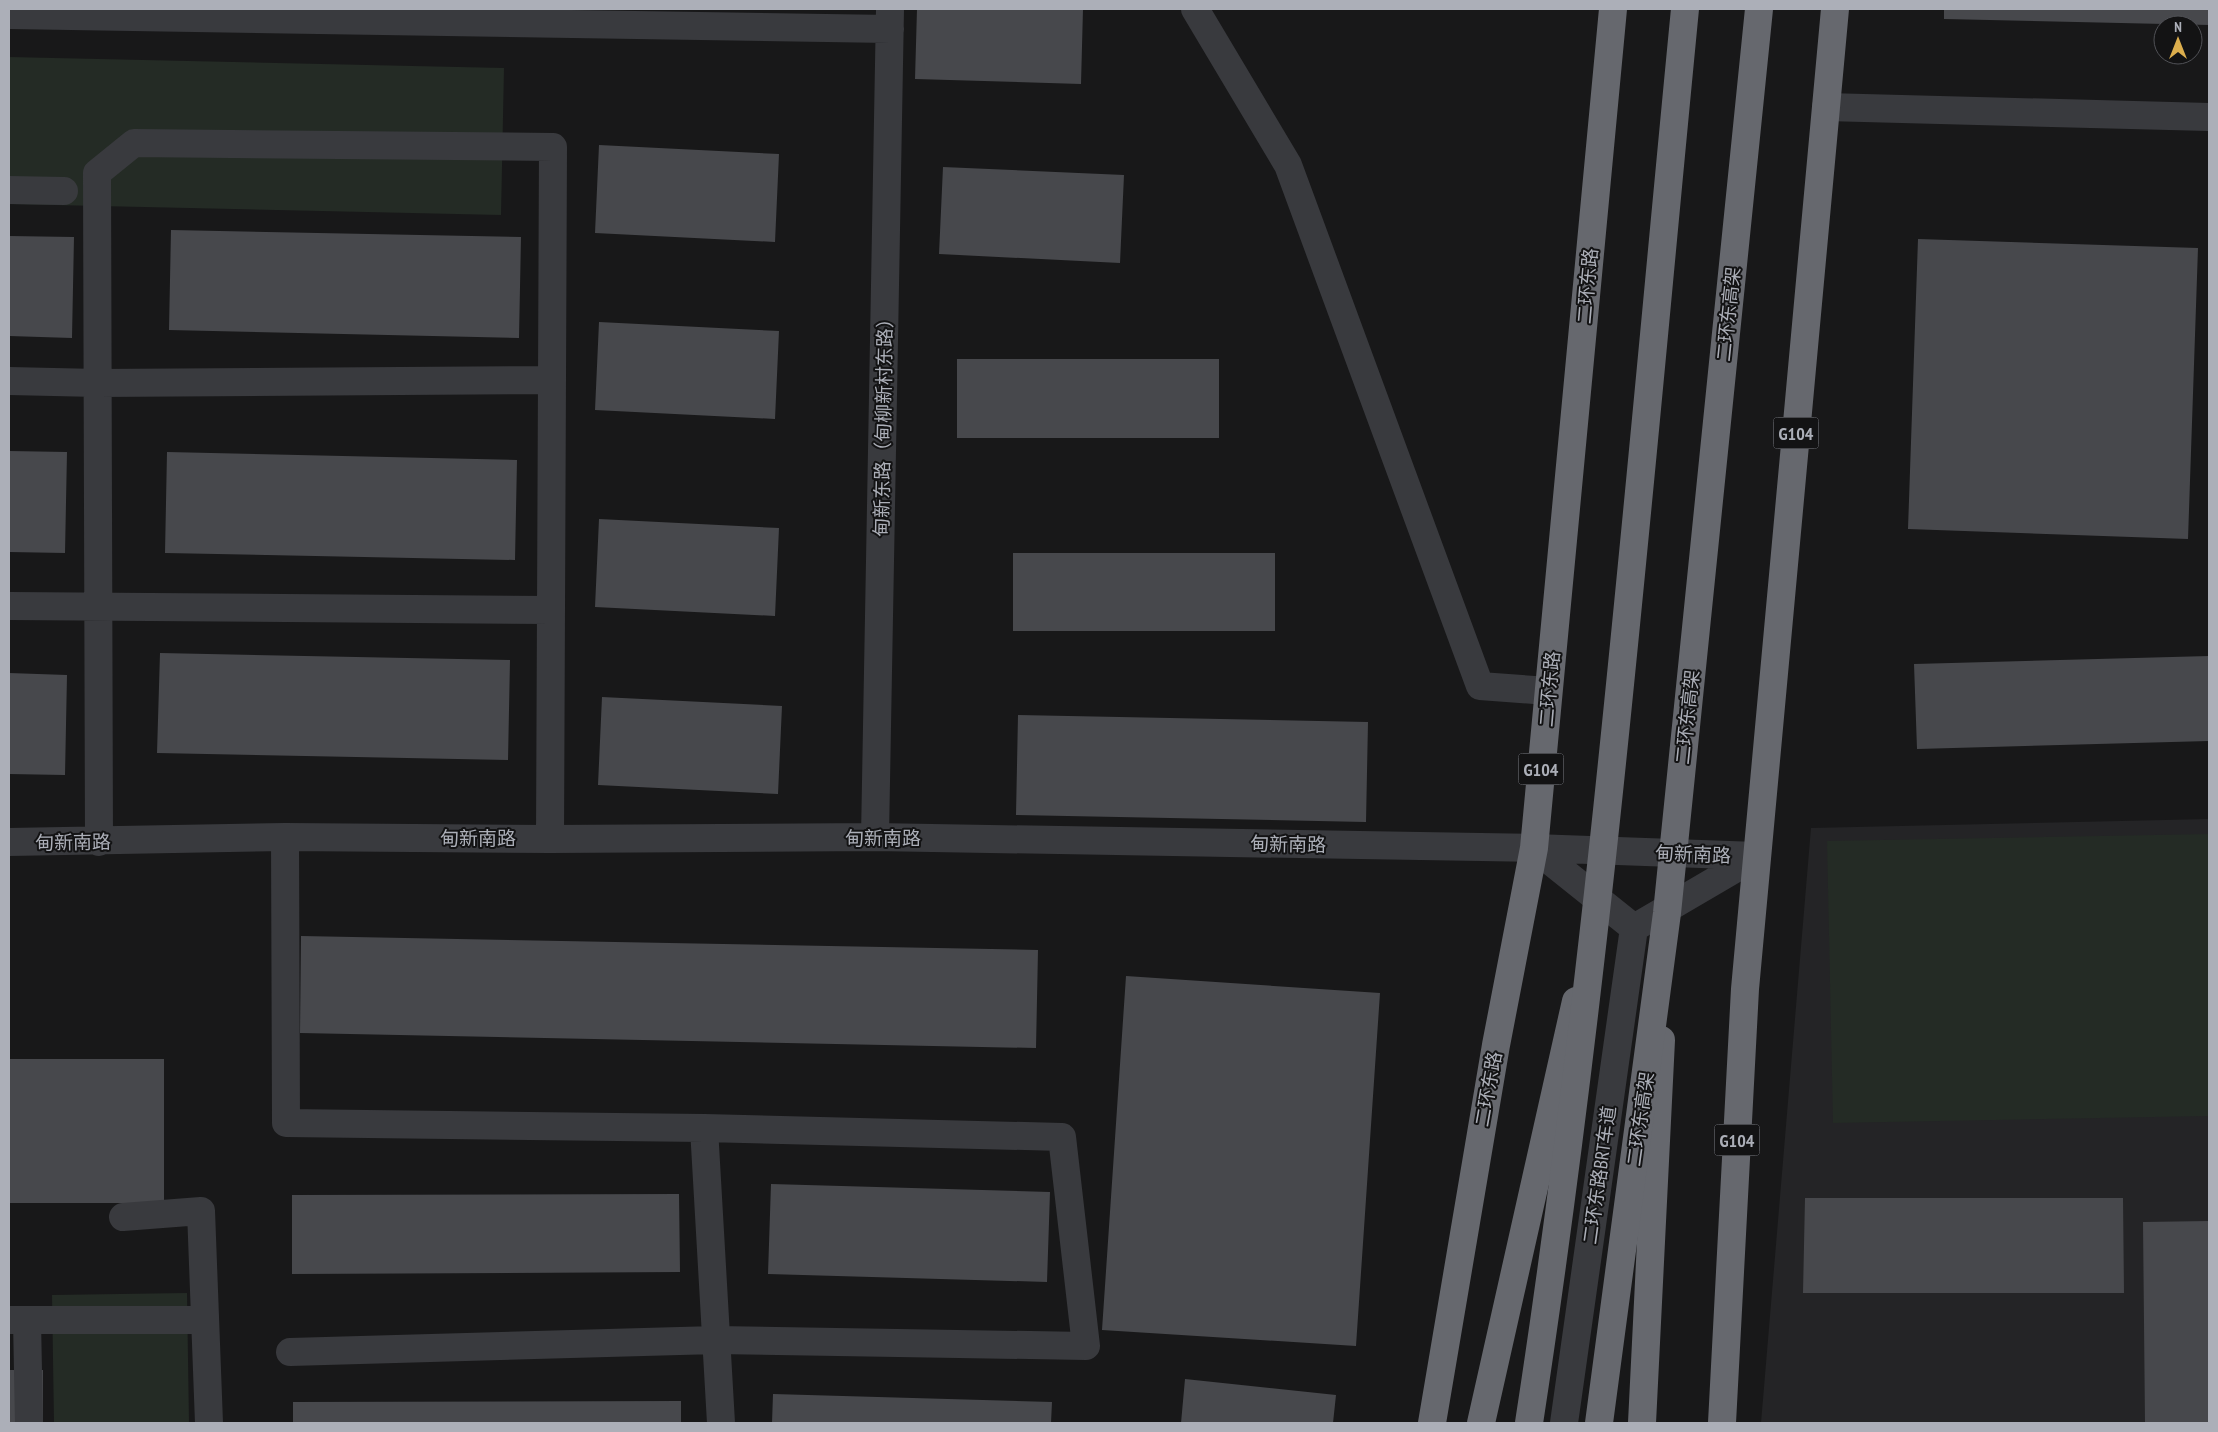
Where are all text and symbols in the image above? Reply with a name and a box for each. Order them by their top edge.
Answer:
north arrow [2153,15,2203,65]
text: N [2174,18,2182,36]
street label: 二环东路 [1572,247,1602,325]
street label: 二环东高架 [1711,265,1745,363]
street label: 甸新东路（甸柳新村东路） [869,309,897,537]
road number: G104 [1774,418,1818,448]
street label: 二环东路 [1534,650,1564,728]
street label: 二环东高架 [1670,668,1704,766]
road number: G104 [1518,754,1564,784]
street label: 甸新南路 [440,826,516,850]
street label: 甸新南路 [845,826,921,850]
street label: 甸新南路 [35,829,111,855]
street label: 甸新南路 [1250,831,1326,857]
street label: 甸新南路 [1655,841,1731,867]
street label: 二环东路 [1470,1049,1506,1129]
street label: 二环东高架 [1622,1070,1658,1168]
street label: 二环东路BRT车道 [1577,1104,1621,1246]
road number: G104 [1714,1124,1760,1156]

